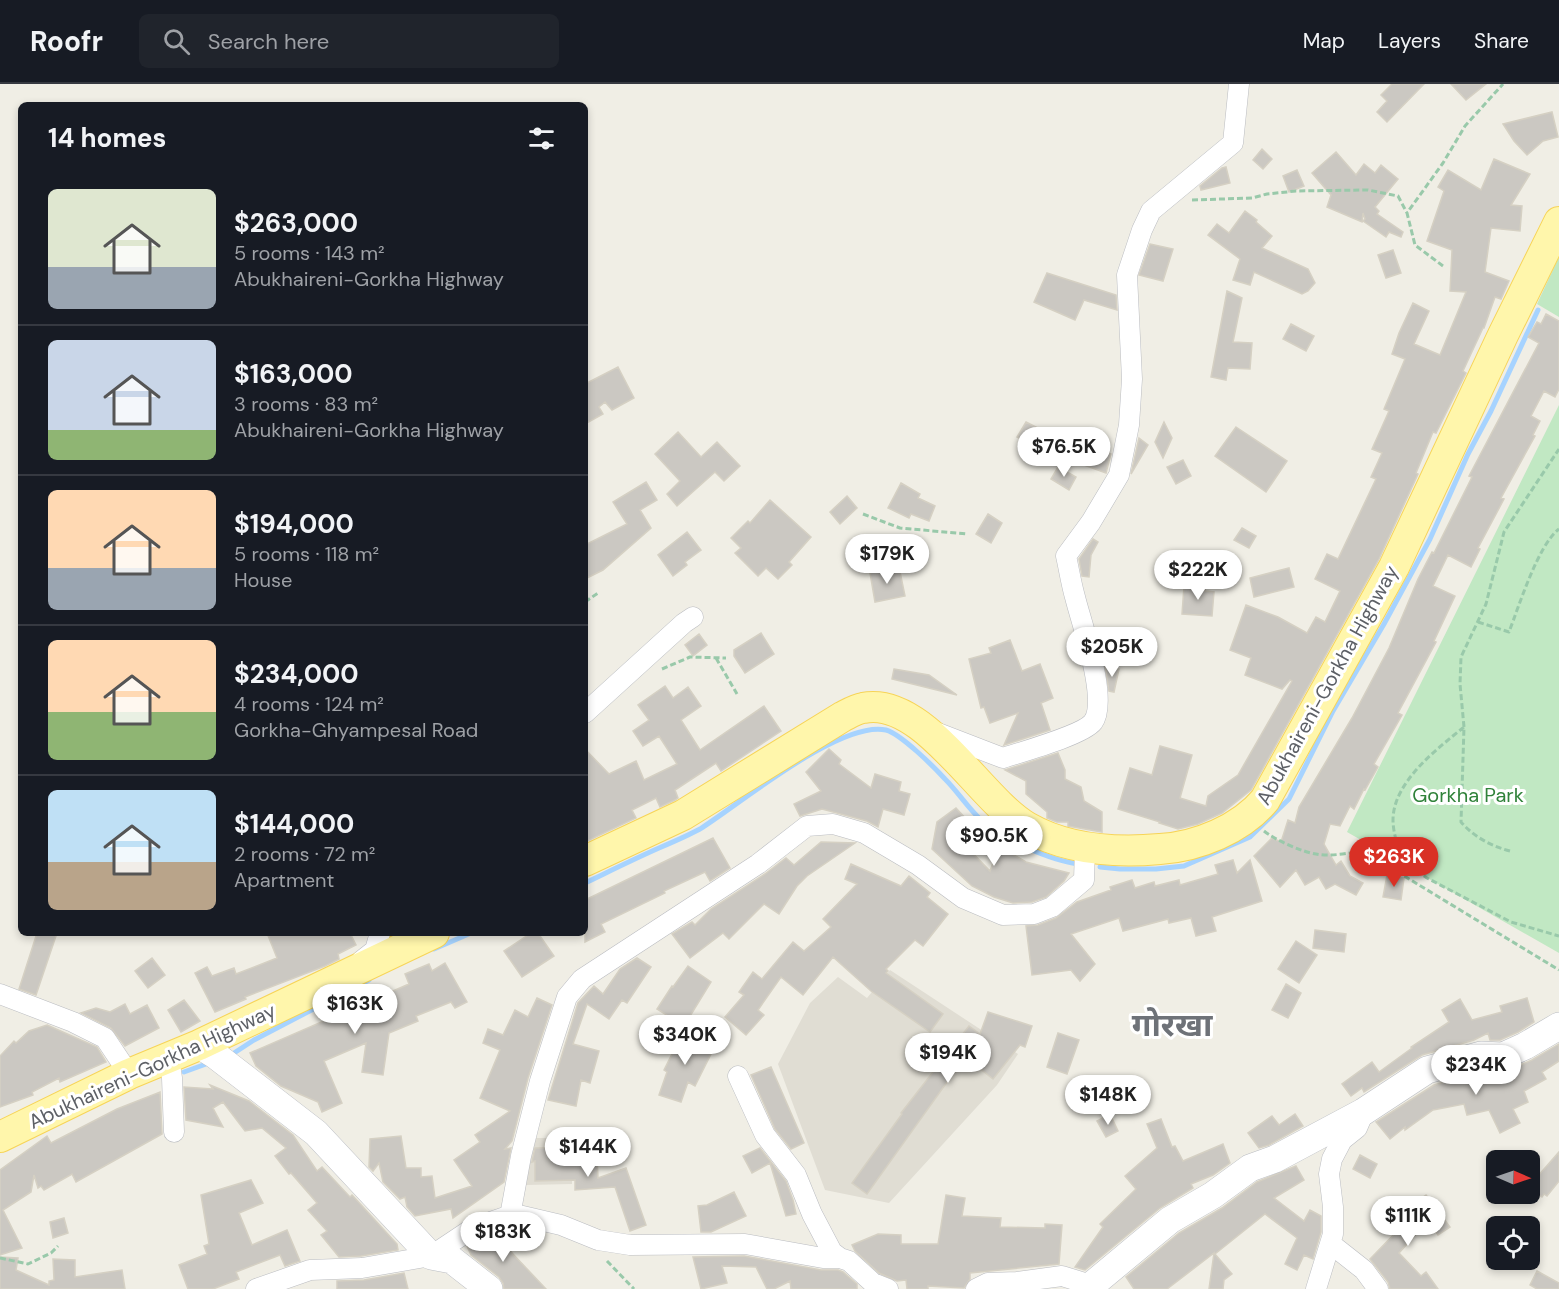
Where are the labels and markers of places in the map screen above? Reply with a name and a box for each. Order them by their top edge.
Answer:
pin: $76.5K [1015,427,1113,478]
pin: $179K [845,534,929,585]
pin: $222K [1156,550,1240,601]
pin: $205K [1070,627,1154,678]
pin: $90.5K [945,816,1043,867]
pin: $263K [1352,837,1436,888]
pin: $163K [313,984,397,1035]
pin: $340K [643,1015,727,1066]
pin: $194K [906,1033,990,1084]
pin: $234K [1434,1045,1518,1096]
pin: $148K [1066,1075,1150,1126]
pin: $144K [546,1127,630,1178]
pin: $111K [1366,1196,1450,1247]
pin: $183K [461,1212,545,1263]

